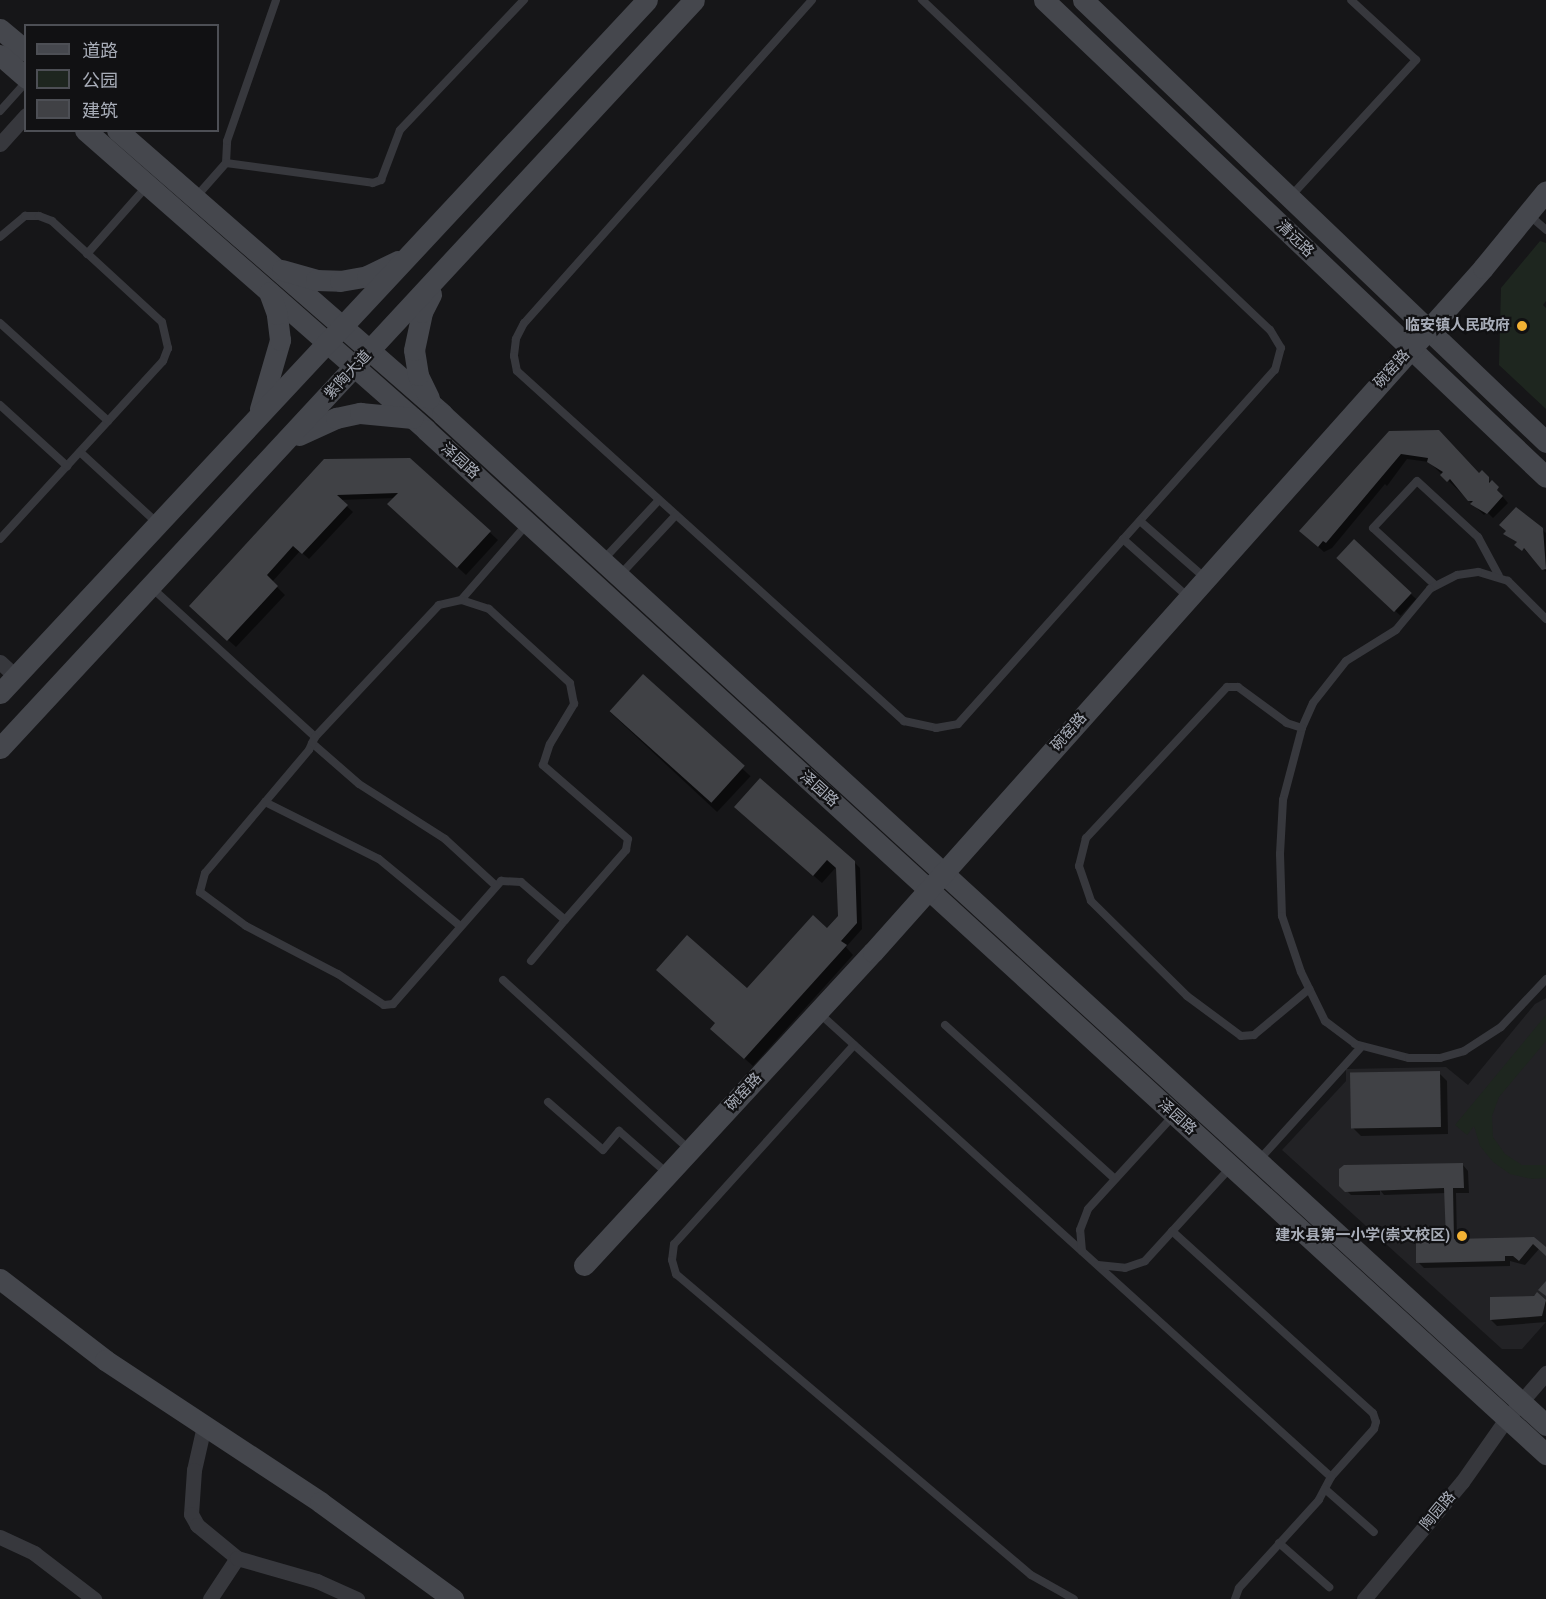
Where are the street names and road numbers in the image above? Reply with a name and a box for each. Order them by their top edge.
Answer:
street label: 清远路 [1273,217,1317,261]
street label: 碗窑路 [1370,346,1414,392]
street label: 紫陶大道 [321,347,375,403]
street label: 泽园路 [437,439,483,483]
street label: 碗窑路 [1047,709,1091,755]
street label: 泽园路 [796,767,842,811]
street label: 碗窑路 [722,1069,766,1115]
street label: 泽园路 [1154,1095,1200,1139]
street label: 陶园路 [1417,1488,1459,1534]

